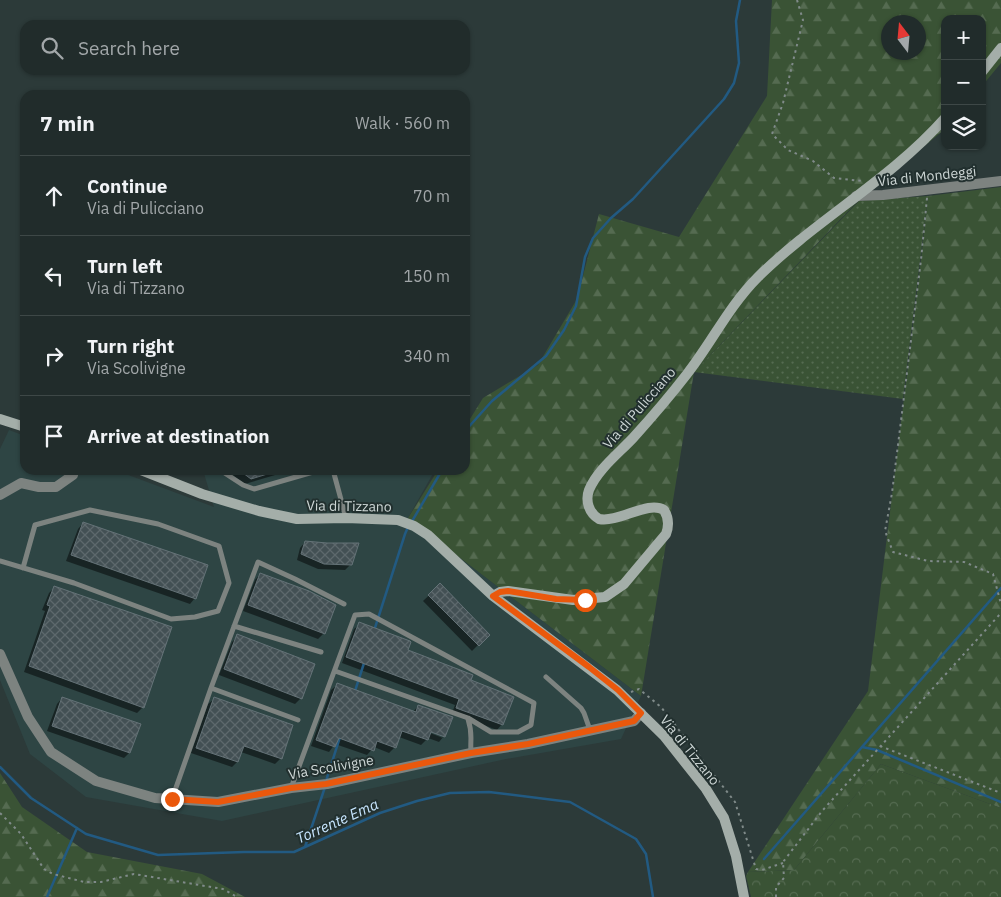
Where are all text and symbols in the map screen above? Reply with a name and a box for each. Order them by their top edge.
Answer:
north arrow [881,15,926,60]
map controls [941,15,986,150]
button: + [941,15,986,60]
search box [20,20,470,75]
icon: search [38,34,66,62]
text: Search here [78,36,180,60]
button: − [941,60,986,105]
button: layers [941,105,986,150]
text: 7 min [40,109,95,137]
text: Walk · 560 m [355,113,450,133]
street label: Via di Mondeggi [877,162,977,190]
text: Continue [87,174,167,198]
icon: ahead [40,182,68,210]
text: 70 m [413,186,450,206]
text: Via di Pulicciano [87,198,204,218]
text: Turn left [87,254,163,278]
icon: left [40,262,68,290]
text: 150 m [403,266,450,286]
text: Via di Tizzano [87,278,185,298]
text: Turn right [87,334,174,358]
icon: right [40,342,68,370]
text: 340 m [403,346,450,366]
text: Via Scolivigne [87,358,186,378]
street label: Via di Pulicciano [599,363,679,452]
icon: arrive [40,422,68,450]
text: Arrive at destination [87,424,270,448]
street label: Via di Tizzano [306,496,392,516]
route start [574,589,597,612]
street label: Via di Tizzano [656,711,724,789]
street label: Via Scolivigne [287,751,375,783]
route end [161,788,184,811]
water label: Torrente Ema [293,794,382,848]

